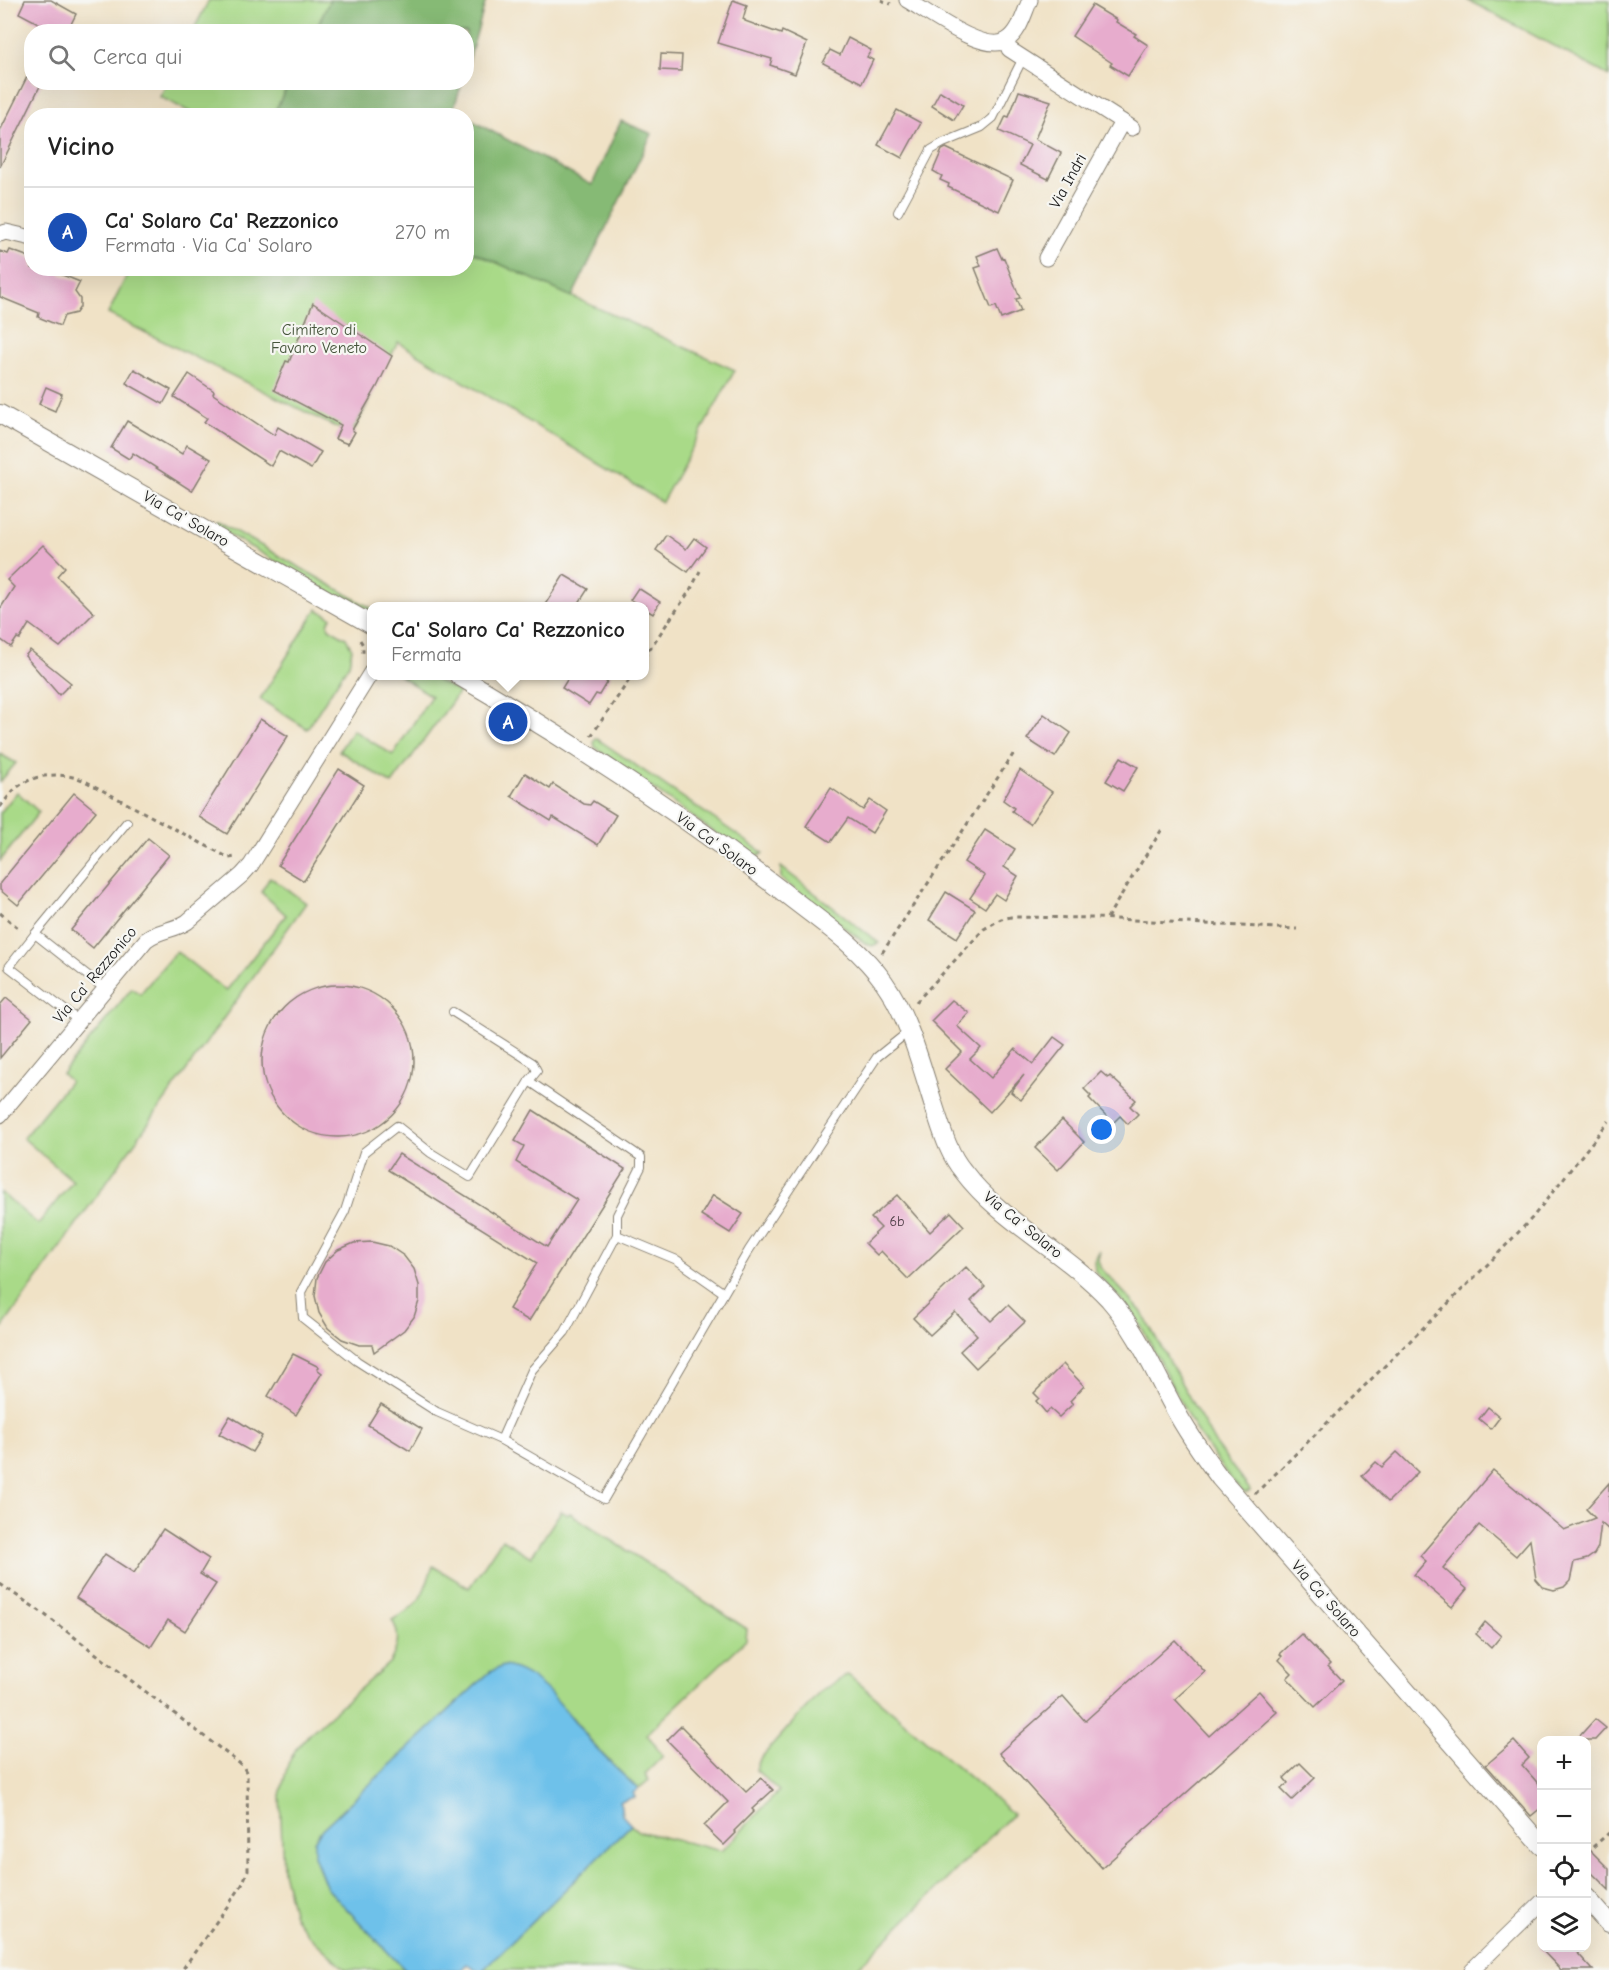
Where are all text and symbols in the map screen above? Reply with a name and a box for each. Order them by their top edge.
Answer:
search box [24,24,474,90]
icon: search [45,41,78,74]
text: Cerca qui [93,44,183,70]
text: Vicino [48,132,114,162]
street label: Via Indri [1046,151,1090,211]
text: Ca' Solaro Ca' Rezzonico [105,208,339,234]
text: A [62,221,73,244]
text: 270 m [395,221,450,244]
text: Fermata · Via Ca' Solaro [105,234,313,257]
park label: Cimitero di Favaro Veneto [271,321,367,357]
street label: Via Ca' Solaro [140,487,232,551]
popup [367,602,649,680]
text: Ca' Solaro Ca' Rezzonico [391,617,625,643]
text: Fermata [391,643,462,666]
pin: A [488,700,528,744]
street label: Via Ca' Solaro [673,809,761,879]
street label: Via Ca' Rezzonico [49,923,141,1027]
your location [1087,1115,1116,1144]
street label: Via Ca' Solaro [980,1188,1066,1262]
house number: 6b [889,1213,905,1230]
street label: Via Ca' Solaro [1288,1557,1364,1641]
map controls [1537,1736,1591,1952]
button: + [1537,1736,1591,1790]
button: − [1537,1790,1591,1844]
button: locate [1537,1844,1591,1898]
button: layers [1537,1898,1591,1952]

